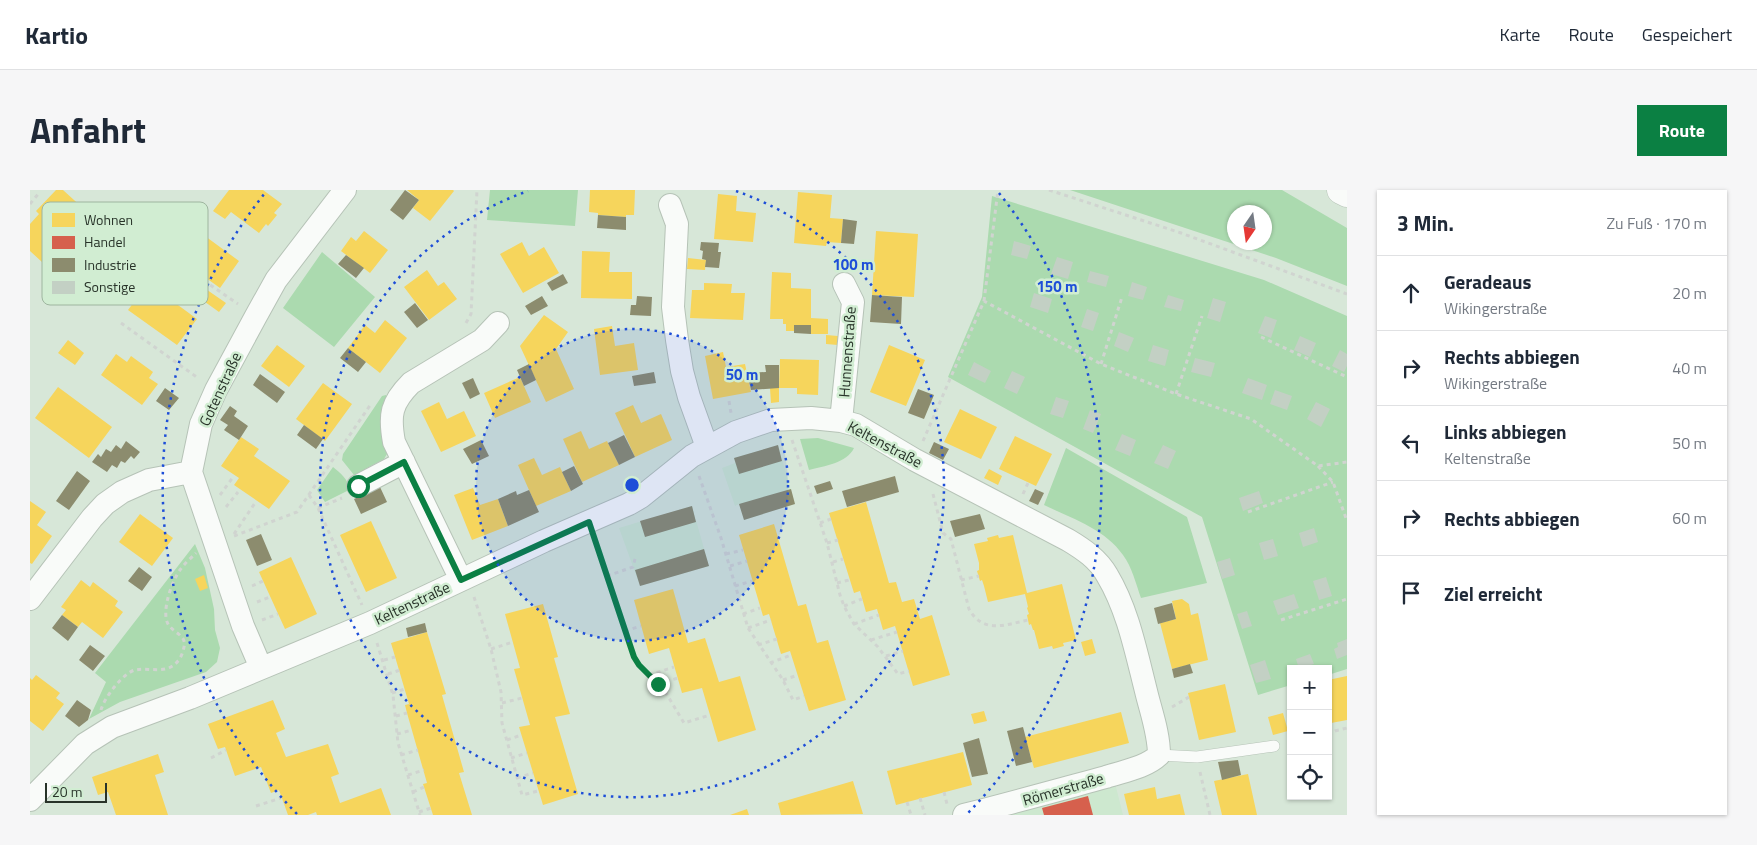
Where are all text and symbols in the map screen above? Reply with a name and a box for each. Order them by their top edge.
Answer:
text: Kartio [25,17,88,53]
text: Karte [1499,21,1540,48]
text: Route [1568,21,1614,48]
text: Gespeichert [1642,21,1732,48]
text: Anfahrt [30,103,146,157]
button: Route [1637,105,1727,156]
legend [42,202,208,305]
north arrow [1227,205,1272,250]
text: 3 Min. [1397,207,1454,239]
text: Wohnen [84,209,133,230]
text: Zu Fuß · 170 m [1606,211,1707,235]
text: Handel [84,231,126,252]
text: 100 m [832,253,874,276]
text: Industrie [84,254,136,275]
text: Geradeaus [1444,267,1531,296]
text: 150 m [1036,275,1078,298]
text: Sonstige [84,276,135,297]
icon: ahead [1397,279,1425,307]
text: 20 m [1672,281,1707,305]
text: Wikingerstraße [1444,296,1547,320]
street label: Hunnenstraße [832,306,862,398]
text: Rechts abbiegen [1444,342,1580,371]
street label: Gotenstraße [193,348,247,430]
icon: right [1397,354,1425,382]
text: 40 m [1672,356,1707,380]
text: 50 m [726,363,758,386]
text: Wikingerstraße [1444,371,1547,395]
street label: Keltenstraße [844,415,926,473]
text: Links abbiegen [1444,417,1567,446]
icon: left [1397,429,1425,457]
text: 50 m [1672,431,1707,455]
text: Keltenstraße [1444,446,1531,470]
route start [347,475,370,498]
centre of rings [623,476,641,494]
icon: right [1397,504,1425,532]
text: Rechts abbiegen [1444,504,1580,533]
text: 60 m [1672,506,1707,530]
street label: Keltenstraße [370,575,454,631]
icon: arrive [1397,579,1425,607]
text: Ziel erreicht [1444,579,1542,608]
map controls [1287,665,1332,800]
button: + [1287,665,1332,710]
route end [647,673,670,696]
button: − [1287,710,1332,755]
button: locate [1287,755,1332,800]
street label: Römerstraße [1020,766,1106,812]
scale bar [45,780,108,803]
text: 20 m [52,781,82,802]

